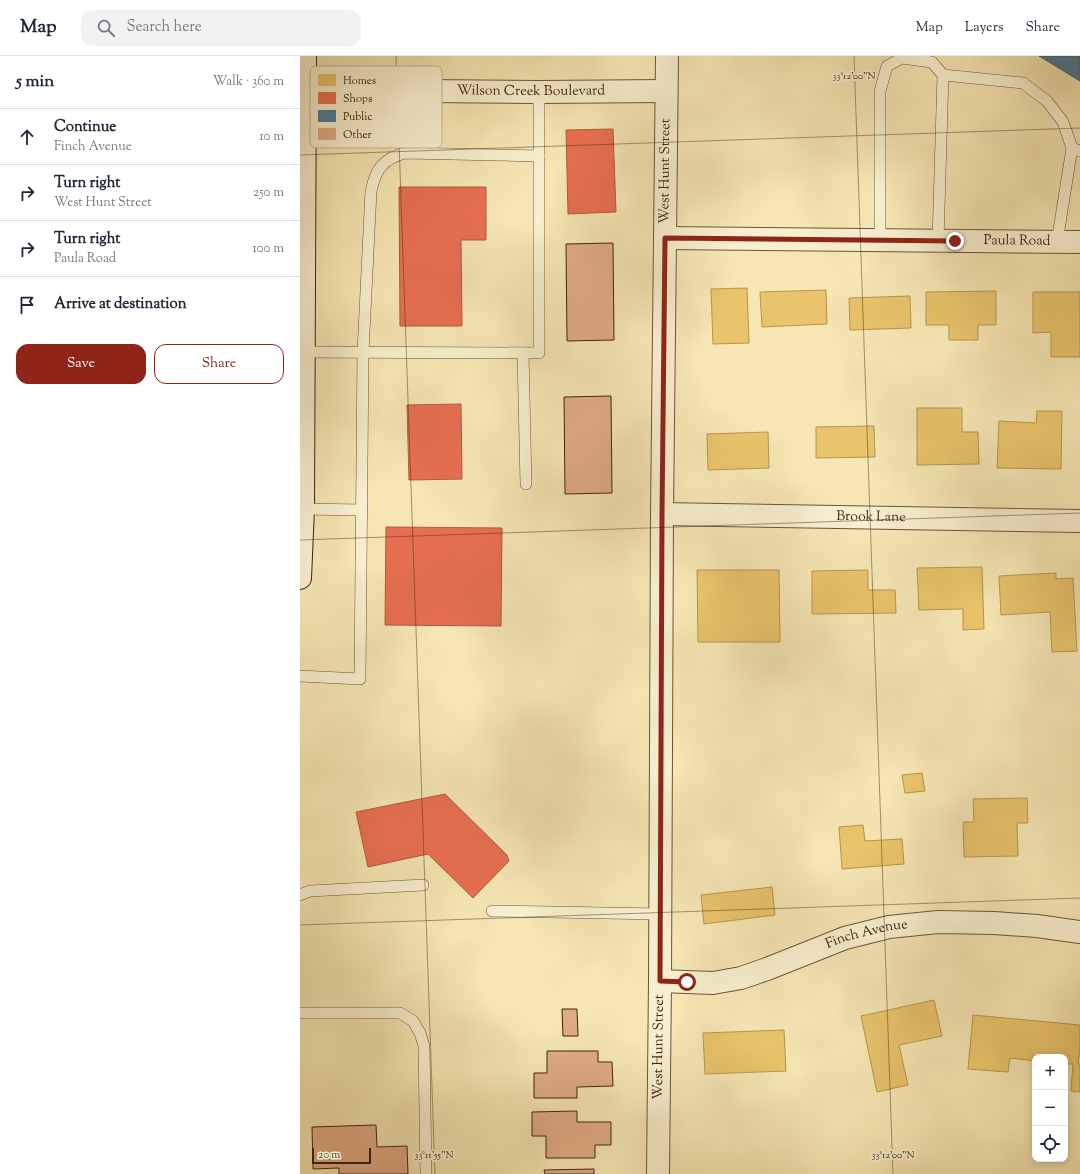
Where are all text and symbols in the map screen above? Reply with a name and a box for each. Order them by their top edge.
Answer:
search box [81,10,361,46]
text: Map [20,14,57,41]
icon: search [95,17,117,39]
text: Search here [127,17,202,38]
text: Map [916,18,943,38]
text: Layers [965,18,1003,38]
text: Share [1025,18,1060,38]
legend [310,66,442,148]
text: 33°12'00"N [832,69,876,84]
text: 5 min [16,70,54,94]
text: Walk · 360 m [213,73,284,91]
text: Homes [343,73,376,89]
street label: Wilson Creek Boulevard [457,81,605,102]
text: Shops [343,91,372,107]
text: Public [343,109,372,125]
text: Continue [54,117,116,138]
street label: West Hunt Street [655,118,676,224]
icon: ahead [16,126,38,148]
text: Other [343,127,372,143]
text: 10 m [259,128,284,146]
text: Finch Avenue [54,138,132,156]
text: Turn right [54,173,120,194]
icon: right [16,182,38,204]
text: 250 m [253,184,284,202]
text: West Hunt Street [54,194,152,212]
text: Turn right [54,229,120,250]
street label: Paula Road [983,231,1051,252]
route end [946,232,964,250]
icon: right [16,238,38,260]
text: 100 m [252,240,284,258]
text: Paula Road [54,250,116,268]
icon: arrive [16,294,38,316]
text: Arrive at destination [54,294,187,315]
button: Save [16,344,146,384]
button: Share [154,344,284,384]
street label: Brook Lane [836,507,906,528]
street label: Finch Avenue [823,915,909,955]
route start [678,973,696,991]
street label: West Hunt Street [649,994,670,1100]
map controls [1032,1054,1068,1162]
button: + [1032,1054,1068,1090]
button: − [1032,1090,1068,1126]
button: locate [1032,1126,1068,1162]
scale bar [312,1146,371,1165]
text: 20 m [318,1147,340,1163]
text: 33°11'55"N [414,1148,454,1163]
text: 33°12'00"N [871,1148,915,1163]

